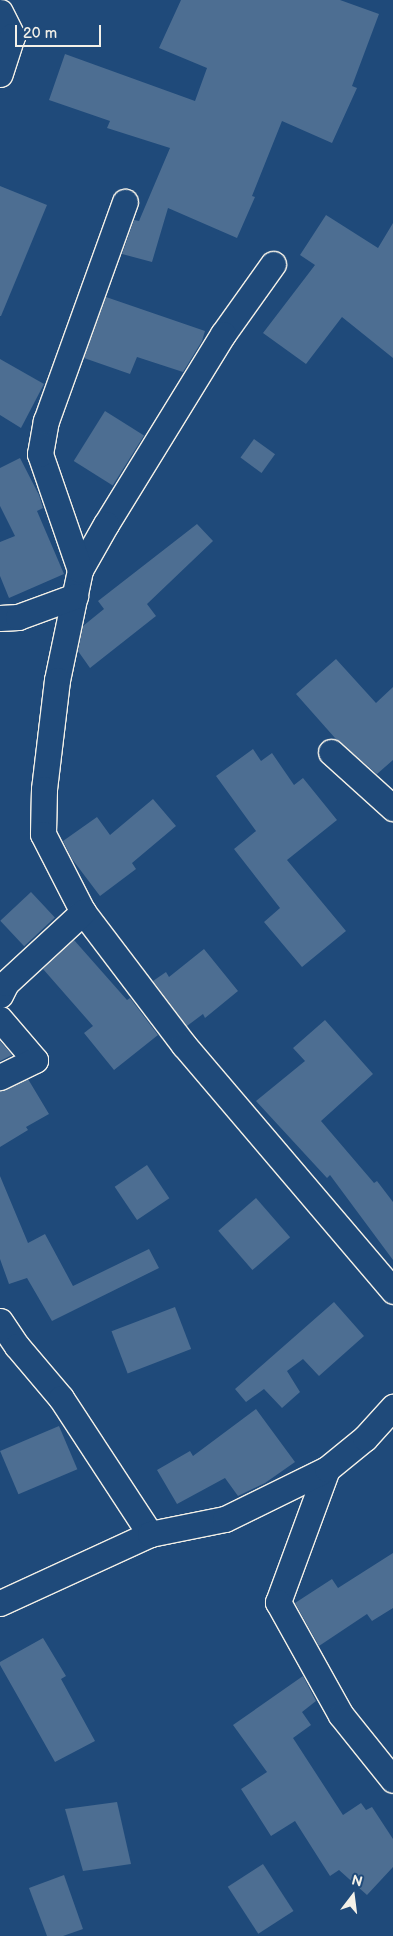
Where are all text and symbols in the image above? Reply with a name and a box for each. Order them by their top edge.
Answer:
scale bar [18,15,104,47]
text: 20 m [23,24,57,43]
north arrow [328,1871,378,1921]
text: N [350,1871,364,1891]

